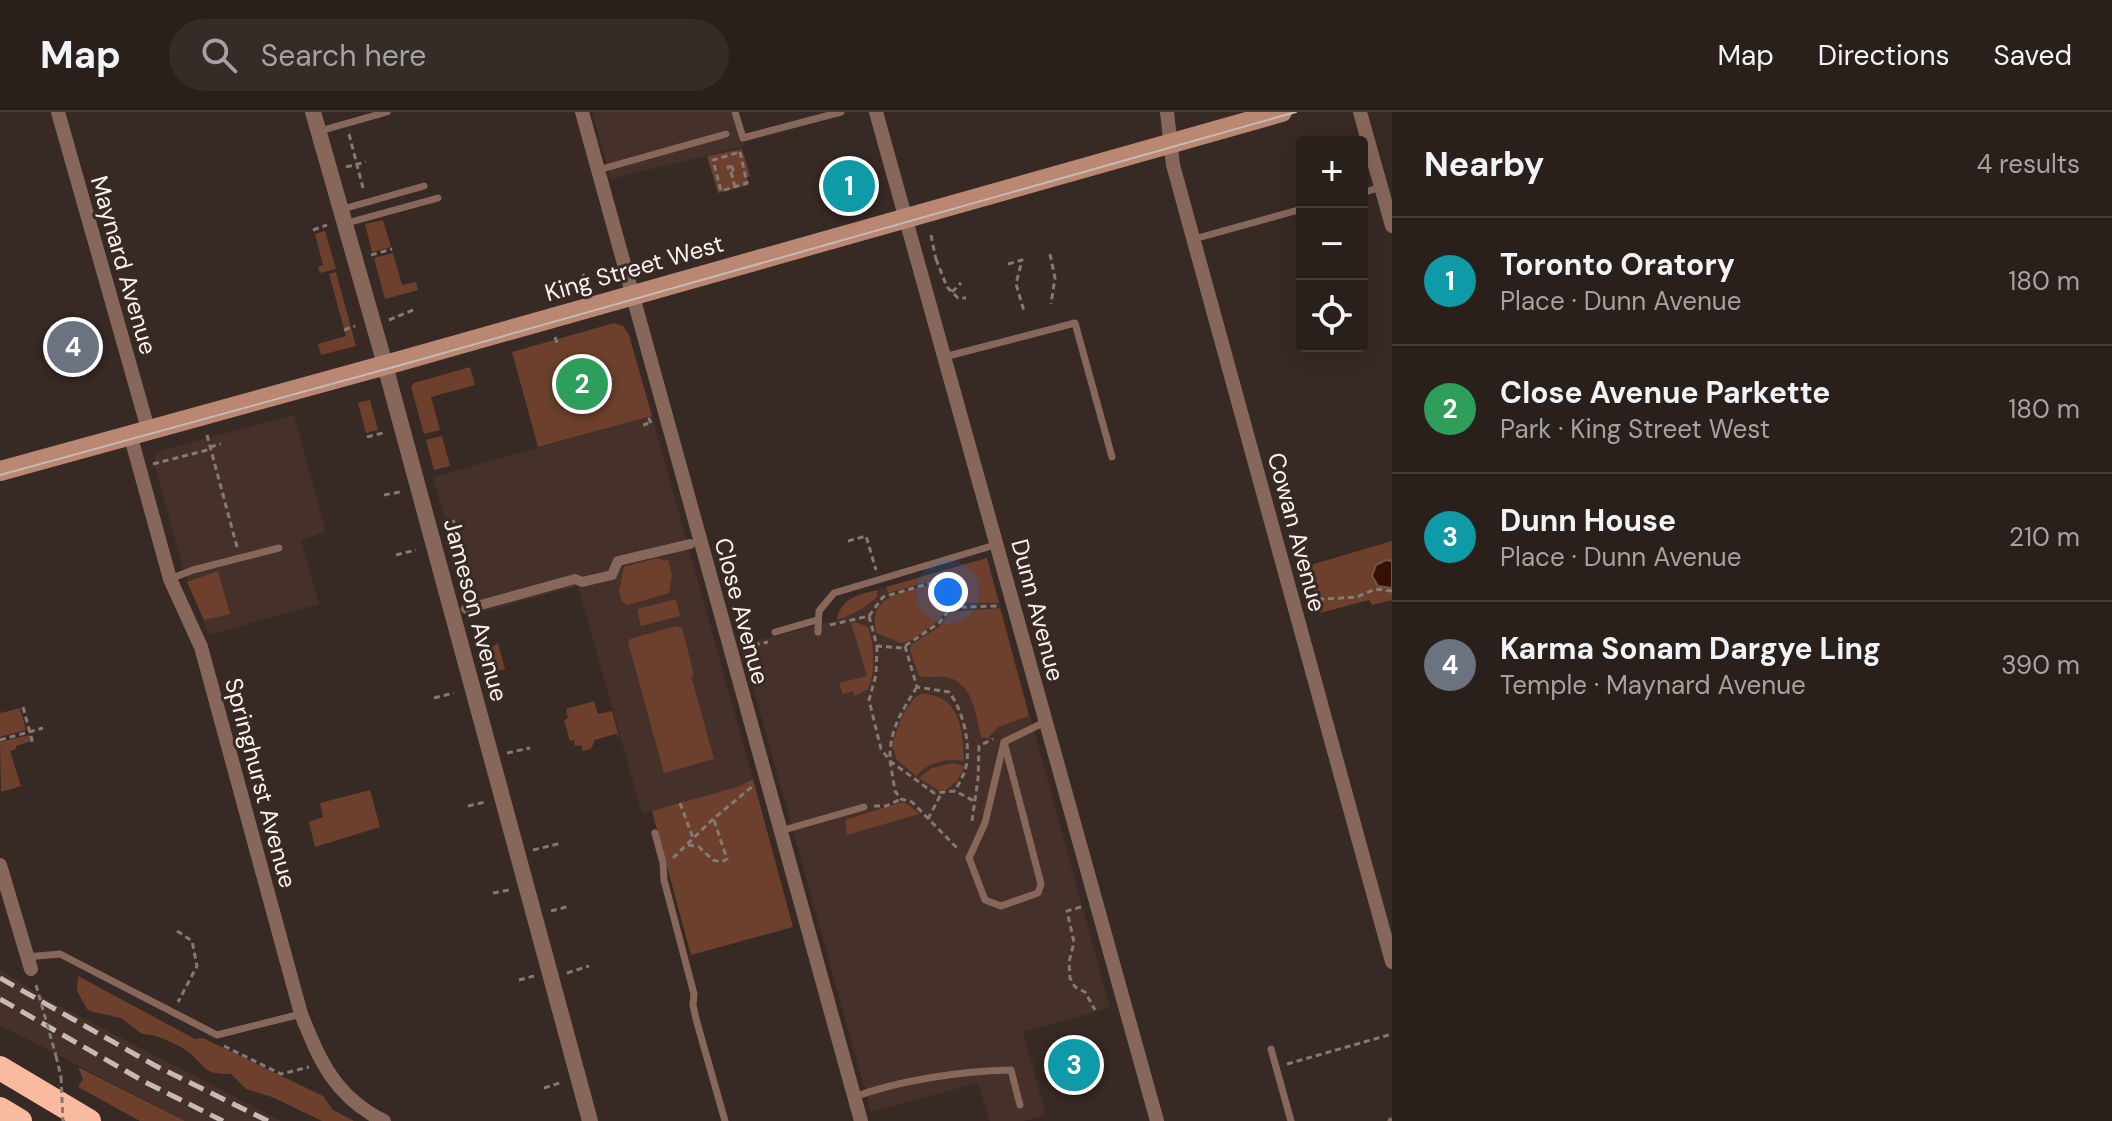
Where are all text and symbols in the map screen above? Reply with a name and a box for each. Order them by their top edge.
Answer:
search box [169,19,729,91]
text: Map [40,30,121,80]
icon: search [197,33,241,77]
text: Search here [261,36,426,75]
text: Map [1717,37,1774,74]
text: Directions [1818,37,1950,74]
text: Saved [1994,37,2072,74]
map controls [1296,136,1368,352]
button: + [1296,136,1368,208]
text: Nearby [1424,142,1544,187]
text: 4 results [1976,147,2080,181]
pin: 1 [823,156,875,216]
street label: Maynard Avenue [84,172,164,358]
button: − [1296,208,1368,280]
street label: King Street West [541,228,727,308]
text: Toronto Oratory [1500,245,1735,284]
text: 1 [1445,264,1455,298]
text: 180 m [2008,264,2080,298]
button: locate [1296,280,1368,352]
text: Place · Dunn Avenue [1500,284,1742,318]
pin: 4 [47,317,99,377]
pin: 2 [556,354,608,414]
text: Close Avenue Parkette [1500,373,1830,412]
text: 2 [1442,392,1458,426]
text: 180 m [2008,392,2080,426]
text: Park · King Street West [1500,412,1770,446]
street label: Cowan Avenue [1261,449,1333,615]
text: Dunn House [1500,501,1676,540]
street label: Jameson Avenue [437,515,515,705]
text: 3 [1442,520,1458,554]
text: 210 m [2009,520,2080,554]
street label: Close Avenue [708,534,776,688]
street label: Dunn Avenue [1004,536,1072,684]
text: Place · Dunn Avenue [1500,540,1742,574]
your location [928,572,968,612]
text: Karma Sonam Dargye Ling [1500,629,1881,668]
text: 4 [1442,648,1458,682]
text: 390 m [2001,648,2080,682]
text: Temple · Maynard Avenue [1500,668,1806,702]
street label: Springhurst Avenue [218,675,304,891]
pin: 3 [1048,1035,1100,1095]

